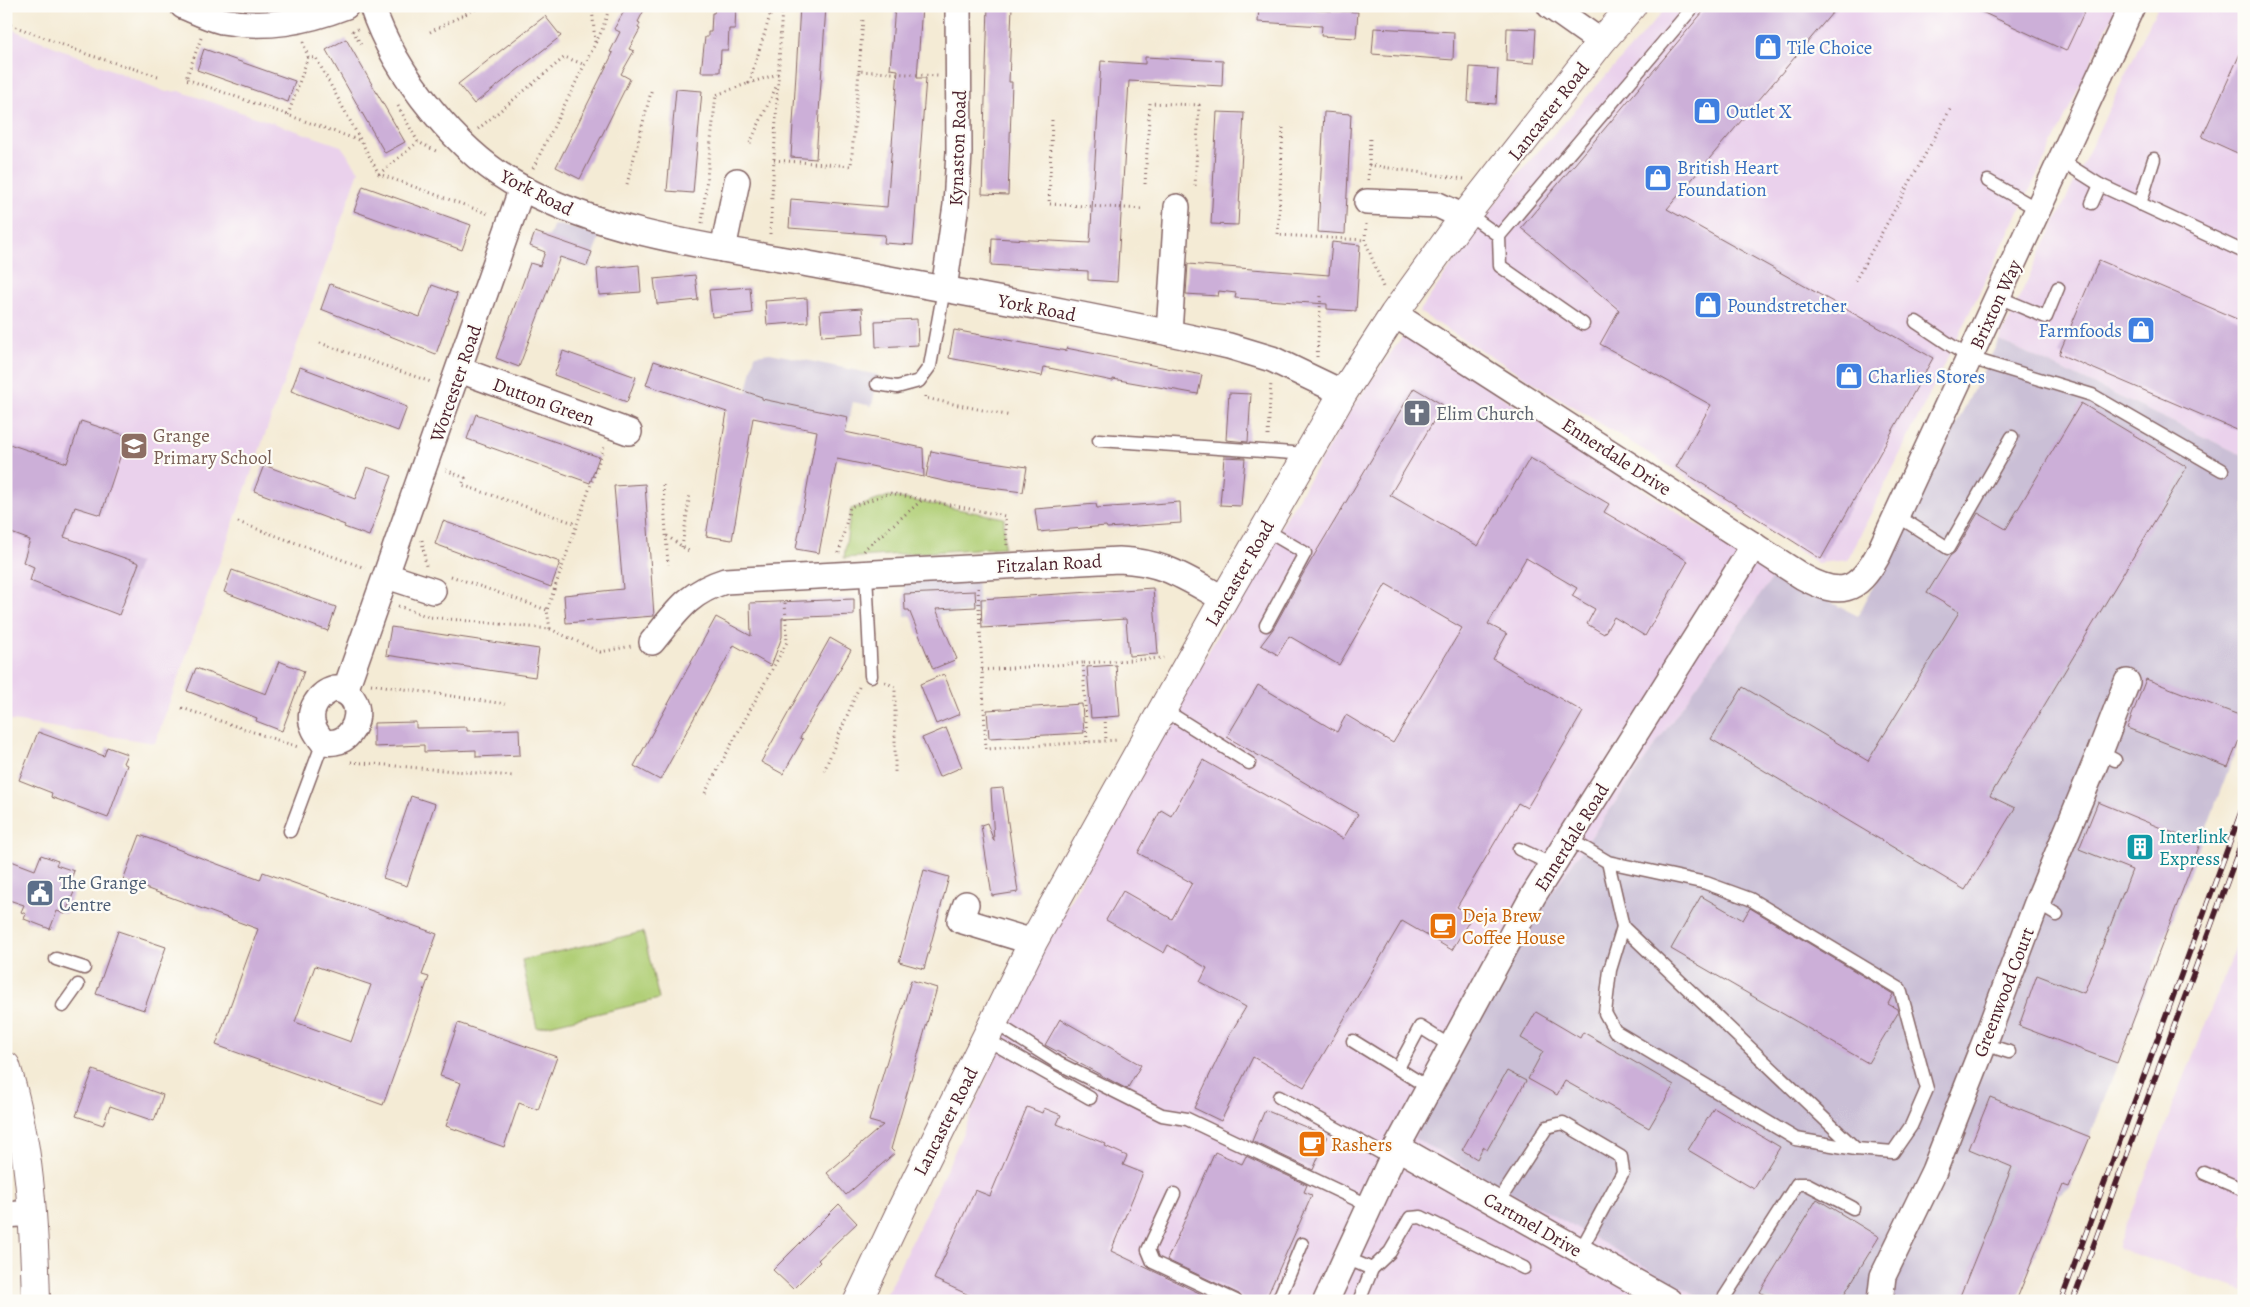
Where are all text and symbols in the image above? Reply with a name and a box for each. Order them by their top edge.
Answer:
shop icon: Tile Choice [1753,32,1783,62]
place label: Tile Choice [1787,35,1872,61]
street label: Lancaster Road [1502,56,1596,166]
street label: Kynaston Road [943,89,973,207]
shop icon: Outlet X [1692,96,1722,126]
place label: Outlet X [1726,99,1792,125]
place label: British Heart Foundation [1677,155,1779,203]
street label: York Road [495,163,578,223]
shop icon: British Heart Foundation [1643,163,1673,193]
street label: Brixton Way [1964,255,2028,353]
street label: York Road [995,287,1079,328]
shop icon: Poundstretcher [1693,290,1723,320]
place label: Poundstretcher [1727,293,1847,319]
shop icon: Farmfoods [2126,315,2156,345]
place label: Farmfoods [2038,318,2122,344]
street label: Worcester Road [423,321,488,446]
shop icon: Charlies Stores [1834,361,1864,391]
place label: Charlies Stores [1868,364,1985,390]
street label: Dutton Green [489,371,598,432]
church icon: Elim Church [1402,398,1432,428]
place label: Elim Church [1436,401,1534,427]
street label: Ennerdale Drive [1557,412,1676,502]
place label: Grange Primary School [153,423,272,471]
school or university icon: Grange Primary School [119,431,149,461]
street label: Lancaster Road [1199,515,1281,631]
street label: Fitzalan Road [996,548,1103,580]
street label: Ennerdale Road [1528,778,1616,896]
place label: Interlink Express [2159,824,2229,872]
building icon: Interlink Express [2125,832,2155,862]
place label: The Grange Centre [59,870,147,918]
public building icon: The Grange Centre [25,878,55,908]
place label: Deja Brew Coffee House [1462,903,1565,951]
cafe icon: Deja Brew Coffee House [1428,911,1458,941]
street label: Greenwood Court [1967,924,2041,1061]
street label: Lancaster Road [907,1062,985,1180]
cafe icon: Rashers [1297,1129,1327,1159]
place label: Rashers [1331,1132,1392,1158]
street label: Cartmel Drive [1479,1186,1586,1264]

